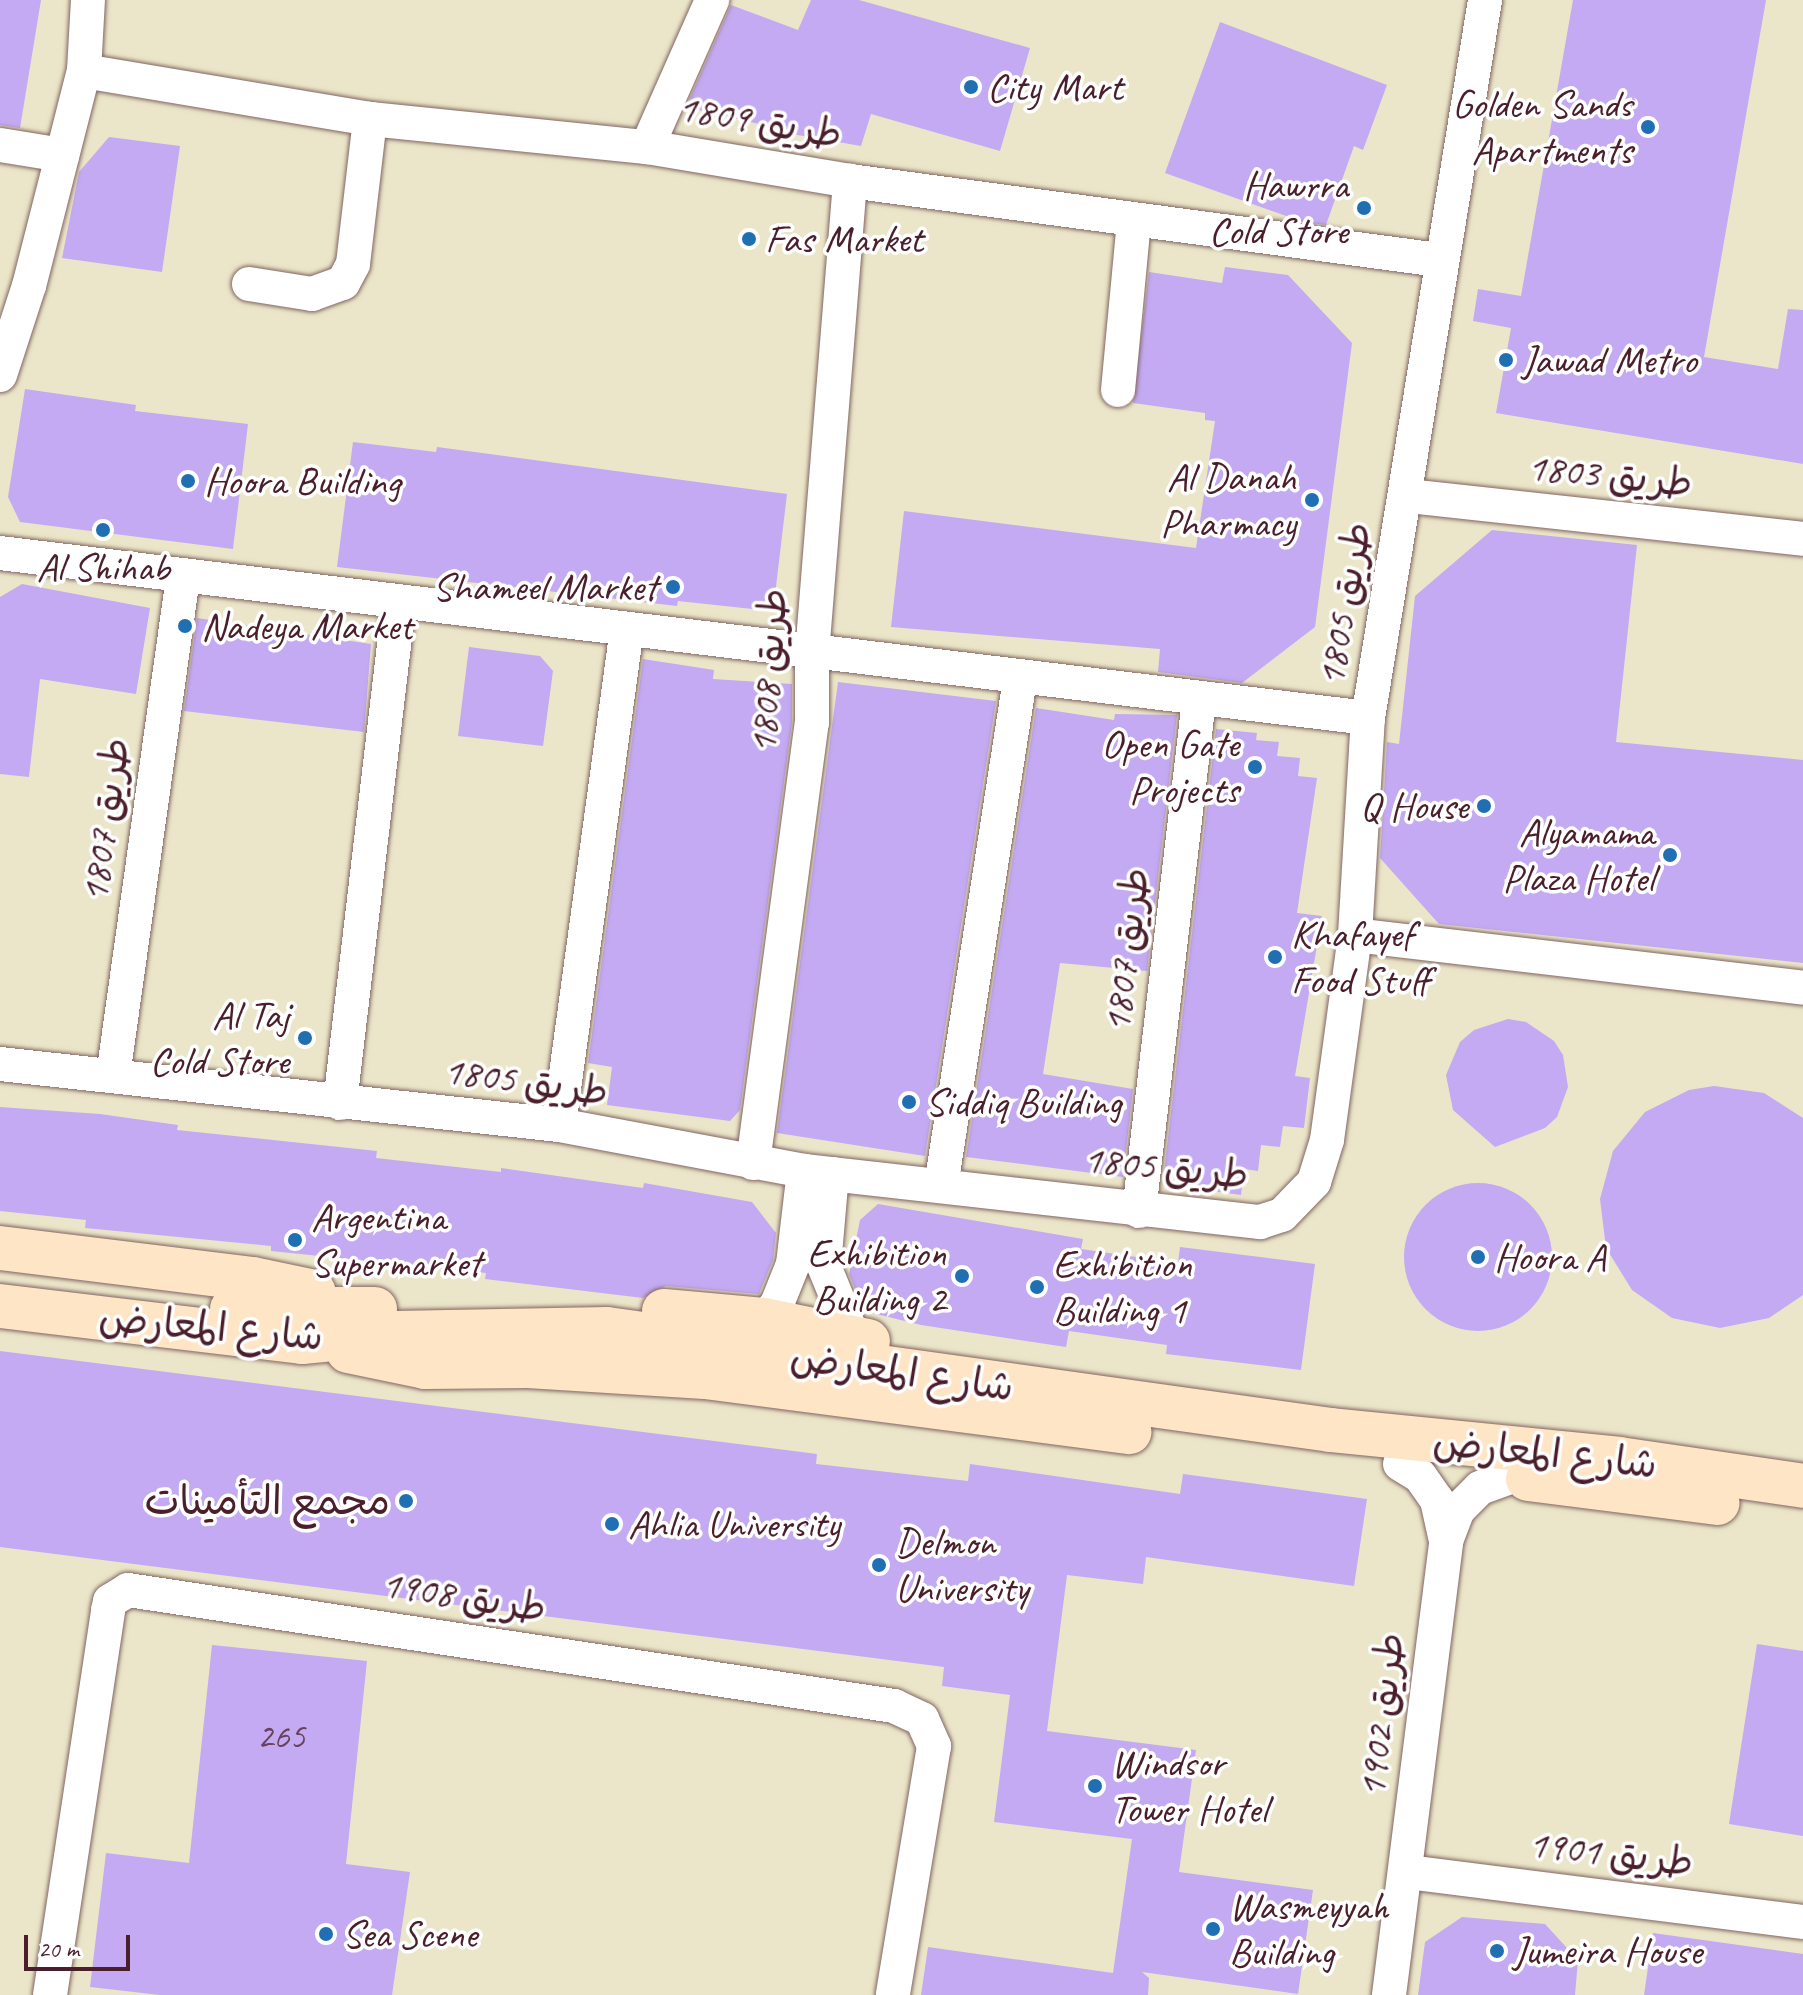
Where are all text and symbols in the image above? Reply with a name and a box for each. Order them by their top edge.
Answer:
place label: City Mart [987,63,1124,111]
marker: City Mart [962,78,980,96]
place label: Golden Sands Apartments [1451,80,1632,174]
street label: طريق 1809 [674,83,846,159]
marker: Golden Sands Apartments [1639,118,1657,136]
place label: Hawrra Cold Store [1208,161,1348,255]
marker: Hawrra Cold Store [1355,199,1373,217]
place label: Fas Market [765,215,924,263]
marker: Fas Market [740,230,758,248]
place label: Jawad Metro [1522,336,1697,384]
marker: Jawad Metro [1497,351,1515,369]
street label: طريق 1803 [1525,442,1695,508]
place label: Al Danah Pharmacy [1160,453,1296,547]
place label: Hoora Building [204,457,400,505]
marker: Hoora Building [179,472,197,490]
marker: Al Danah Pharmacy [1303,491,1321,509]
street label: طريق 1805 [1306,518,1382,690]
marker: Al Shihab [94,521,112,539]
place label: Al Shihab [36,543,170,591]
place label: Shameel Market [432,563,657,611]
marker: Shameel Market [664,578,682,596]
street label: طريق 1808 [738,587,798,755]
place label: Nadeya Market [201,602,412,650]
marker: Nadeya Market [176,617,194,635]
place label: Open Gate Projects [1100,720,1239,814]
street label: طريق 1807 [70,735,140,905]
marker: Open Gate Projects [1246,758,1264,776]
place label: Q House [1360,782,1468,830]
marker: Q House [1475,797,1493,815]
place label: Alyamama Plaza Hotel [1503,808,1654,902]
marker: Alyamama Plaza Hotel [1661,846,1679,864]
street label: طريق 1807 [1092,865,1160,1035]
place label: Khafayef Food Stuff [1291,910,1430,1004]
marker: Khafayef Food Stuff [1266,948,1284,966]
place label: Al Taj Cold Store [149,991,289,1085]
marker: Al Taj Cold Store [296,1029,314,1047]
street label: طريق 1805 [441,1046,611,1116]
place label: Siddiq Building [925,1078,1122,1126]
marker: Siddiq Building [900,1093,918,1111]
street label: طريق 1805 [1081,1134,1251,1200]
place label: Argentina Supermarket [311,1193,481,1287]
place label: Exhibition Building 2 [807,1229,946,1323]
marker: Argentina Supermarket [286,1231,304,1249]
place label: Hoora A [1494,1233,1605,1281]
place label: Exhibition Building 1 [1053,1240,1192,1334]
marker: Hoora A [1469,1248,1487,1266]
marker: Exhibition Building 2 [953,1267,971,1285]
marker: Exhibition Building 1 [1028,1278,1046,1296]
street label: شارع المعارض [97,1293,325,1361]
street label: شارع المعارض [787,1333,1017,1411]
street label: شارع المعارض [1431,1417,1659,1489]
place label: مجمع التأمينات [144,1477,390,1525]
marker: مجمع التأمينات [397,1492,415,1510]
place label: Ahlia University [628,1500,840,1548]
marker: Ahlia University [603,1515,621,1533]
place label: Delmon University [895,1518,1028,1612]
marker: Delmon University [870,1556,888,1574]
street label: طريق 1908 [378,1559,550,1633]
street label: طريق 1902 [1347,1630,1415,1800]
house number: 265 [257,1715,305,1759]
place label: Windsor Tower Hotel [1111,1739,1267,1833]
marker: Windsor Tower Hotel [1086,1777,1104,1795]
street label: طريق 1901 [1526,1819,1696,1887]
place label: Wasmeyyah Building [1229,1882,1388,1976]
place label: Sea Scene [342,1910,476,1958]
scale bar [28,1919,134,1969]
marker: Wasmeyyah Building [1204,1920,1222,1938]
marker: Sea Scene [317,1925,335,1943]
place label: Jumeira House [1513,1927,1702,1975]
text: 20 m [38,1934,79,1964]
marker: Jumeira House [1488,1942,1506,1960]

